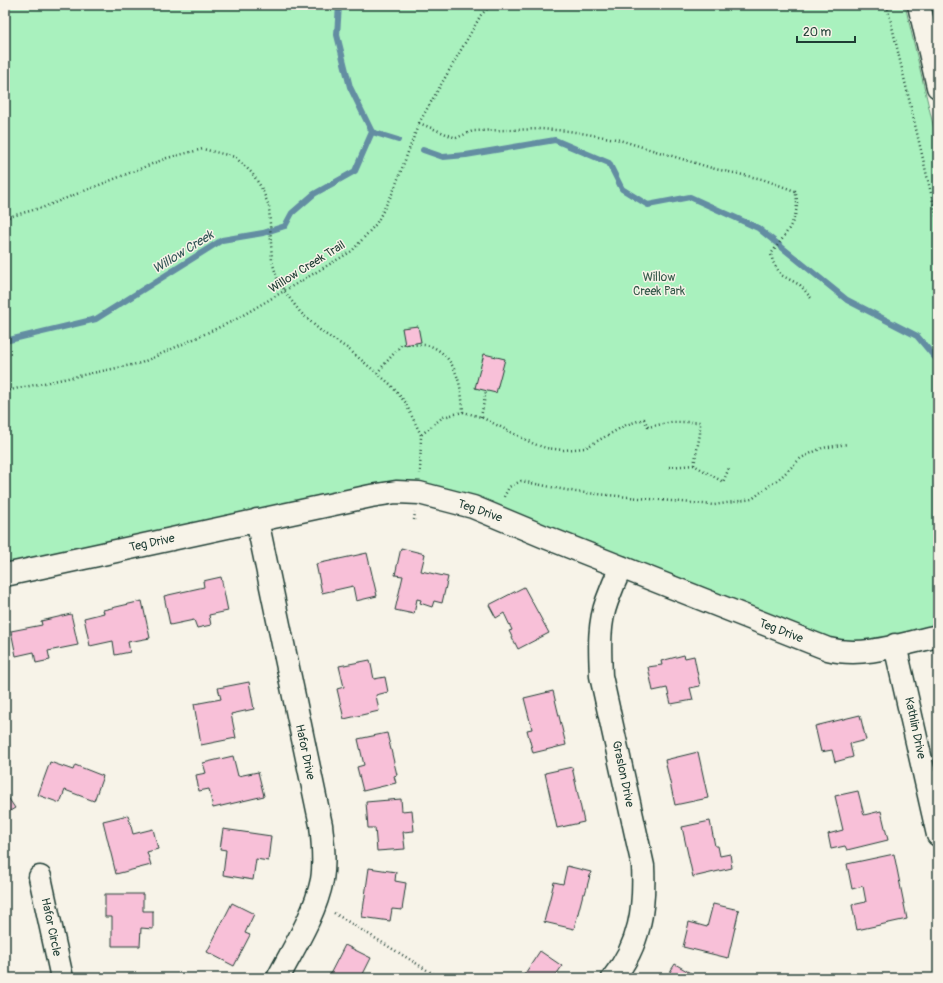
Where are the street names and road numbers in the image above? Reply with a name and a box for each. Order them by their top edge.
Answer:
street label: Willow Creek Trail [266,237,348,296]
street label: Teg Drive [456,496,504,526]
street label: Teg Drive [128,531,176,555]
street label: Teg Drive [757,616,805,646]
street label: Kathlin Drive [901,696,929,760]
street label: Hafor Drive [292,723,318,781]
street label: Graslon Drive [609,739,637,809]
street label: Hafor Circle [37,896,65,958]

